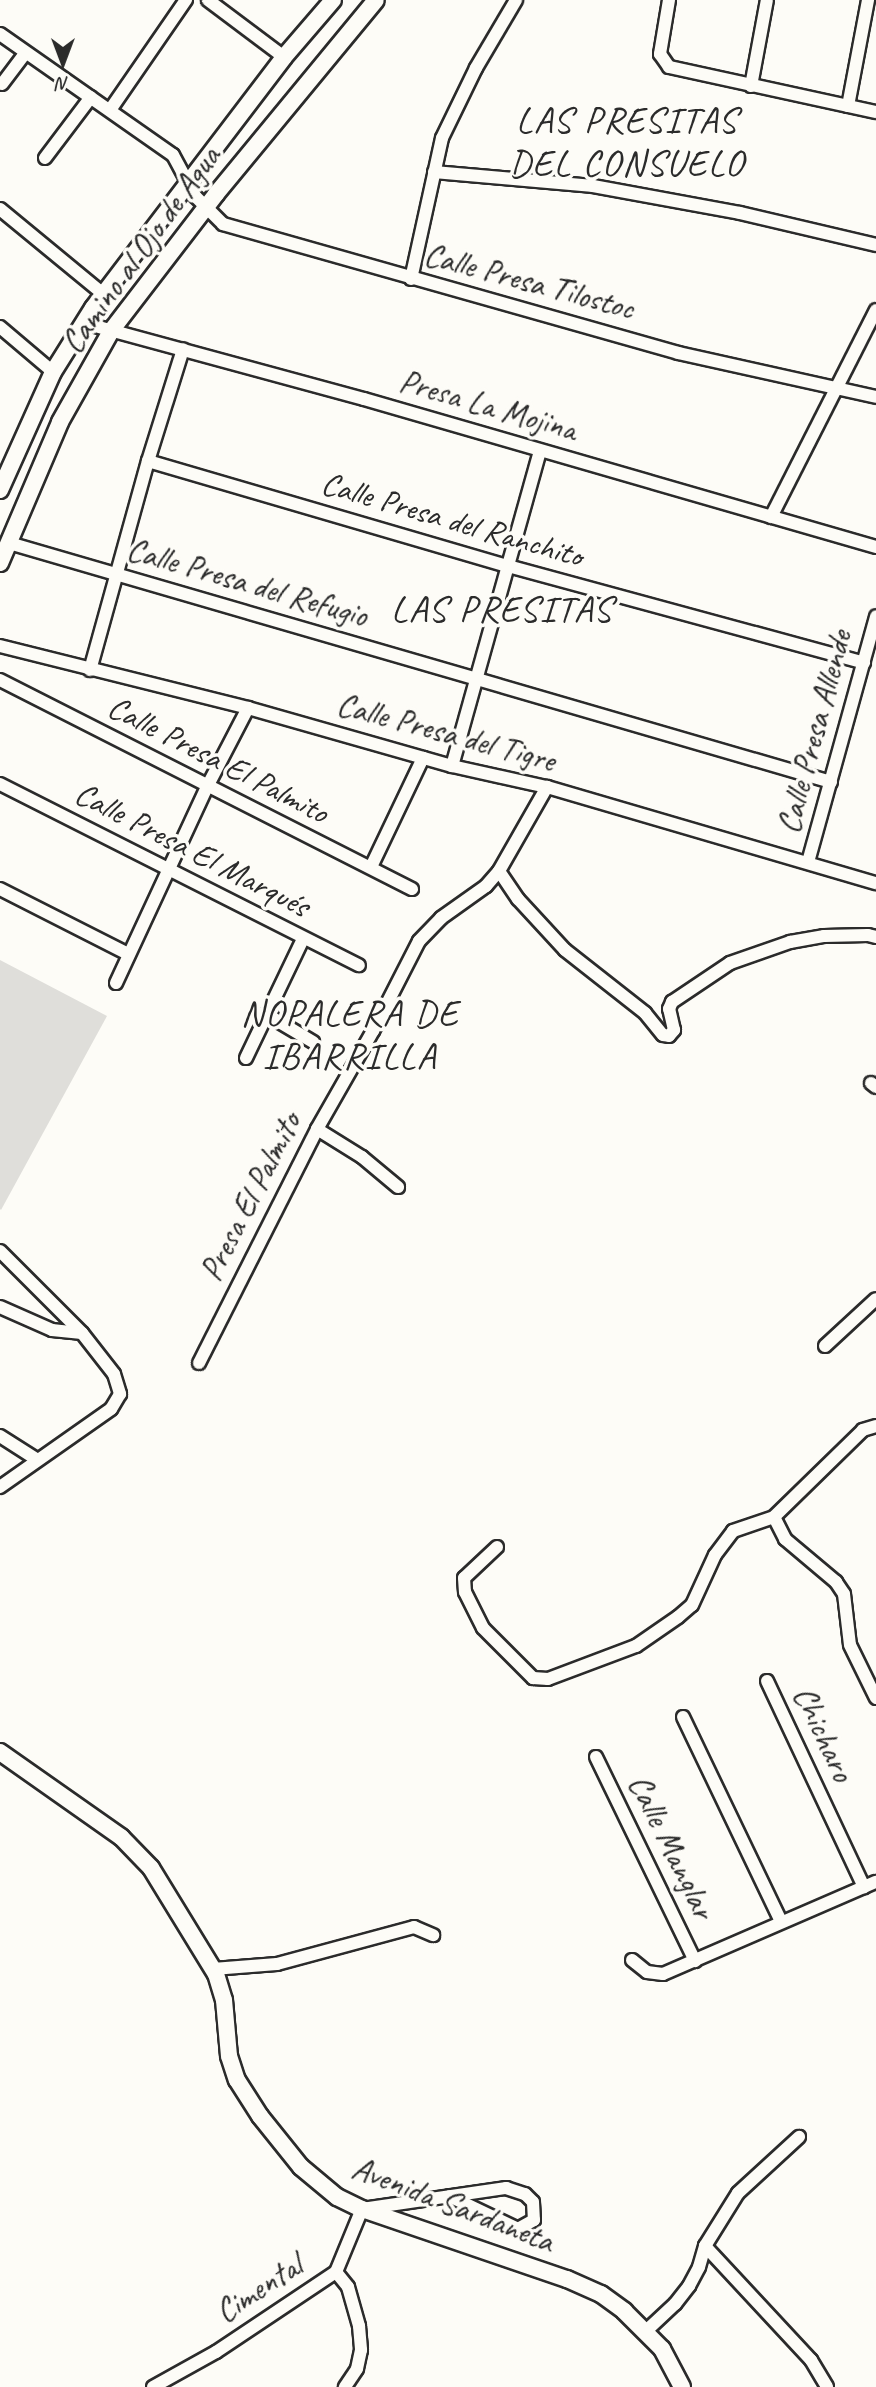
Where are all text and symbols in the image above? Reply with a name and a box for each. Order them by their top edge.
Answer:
north arrow [28,28,98,98]
text: N [57,72,69,96]
district label: LAS PRESITAS DEL CONSUELO [511,99,743,186]
street label: Camino al Ojo de Agua [53,139,229,361]
street label: Calle Presa Tilostoc [420,235,638,329]
street label: Presa La Mojina [394,362,582,450]
street label: Calle Presa del Ranchito [317,464,587,576]
street label: Calle Presa del Refugio [123,530,371,636]
district label: LAS PRESITAS [391,587,613,631]
street label: Calle Presa Allende [769,627,861,837]
street label: Calle Presa del Tigre [333,685,559,781]
street label: Calle Presa El Palmito [100,687,336,833]
street label: Calle Presa El Marqués [68,774,316,926]
district label: NOPALERA DE IBARRILLA [242,992,458,1079]
street label: Presa El Palmito [192,1106,310,1288]
street label: Chicharo [784,1680,862,1788]
street label: Calle Manglar [619,1769,723,1925]
street label: Avenida Sardaneta [347,2148,559,2262]
street label: Cimental [208,2246,310,2332]

